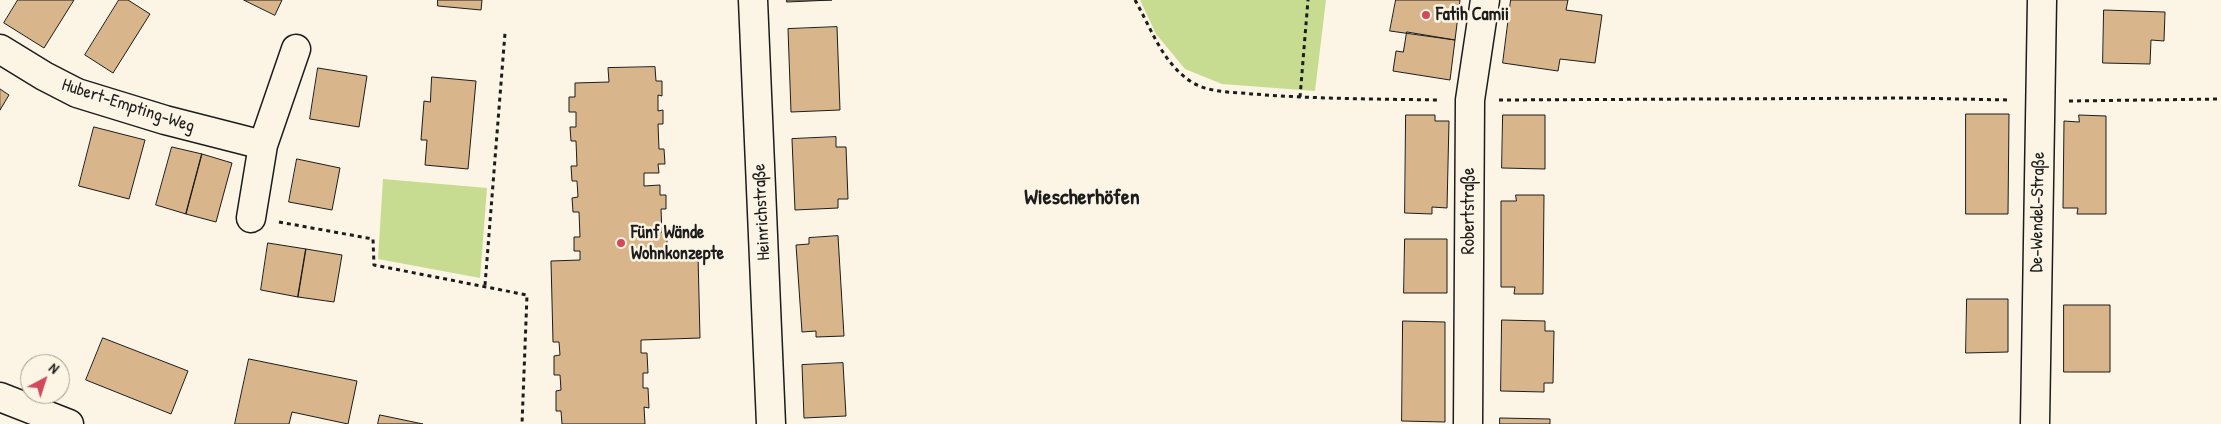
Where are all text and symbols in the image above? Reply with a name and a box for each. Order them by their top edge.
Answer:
place label: Fatih Camii [1436,4,1509,26]
marker: Fatih Camii [1420,9,1432,21]
street label: Hubert-Empting-Weg [59,74,197,138]
street label: De-Wendel-Straße [2026,151,2050,273]
street label: Heinrichstraße [749,163,775,261]
street label: Robertstraße [1458,168,1480,254]
district label: Wiescherhöfen [1024,185,1140,211]
place label: Fünf Wände Wohnkonzepte [631,222,724,264]
marker: Fünf Wände Wohnkonzepte [615,237,627,249]
north arrow [20,354,70,404]
text: N [45,358,63,378]

